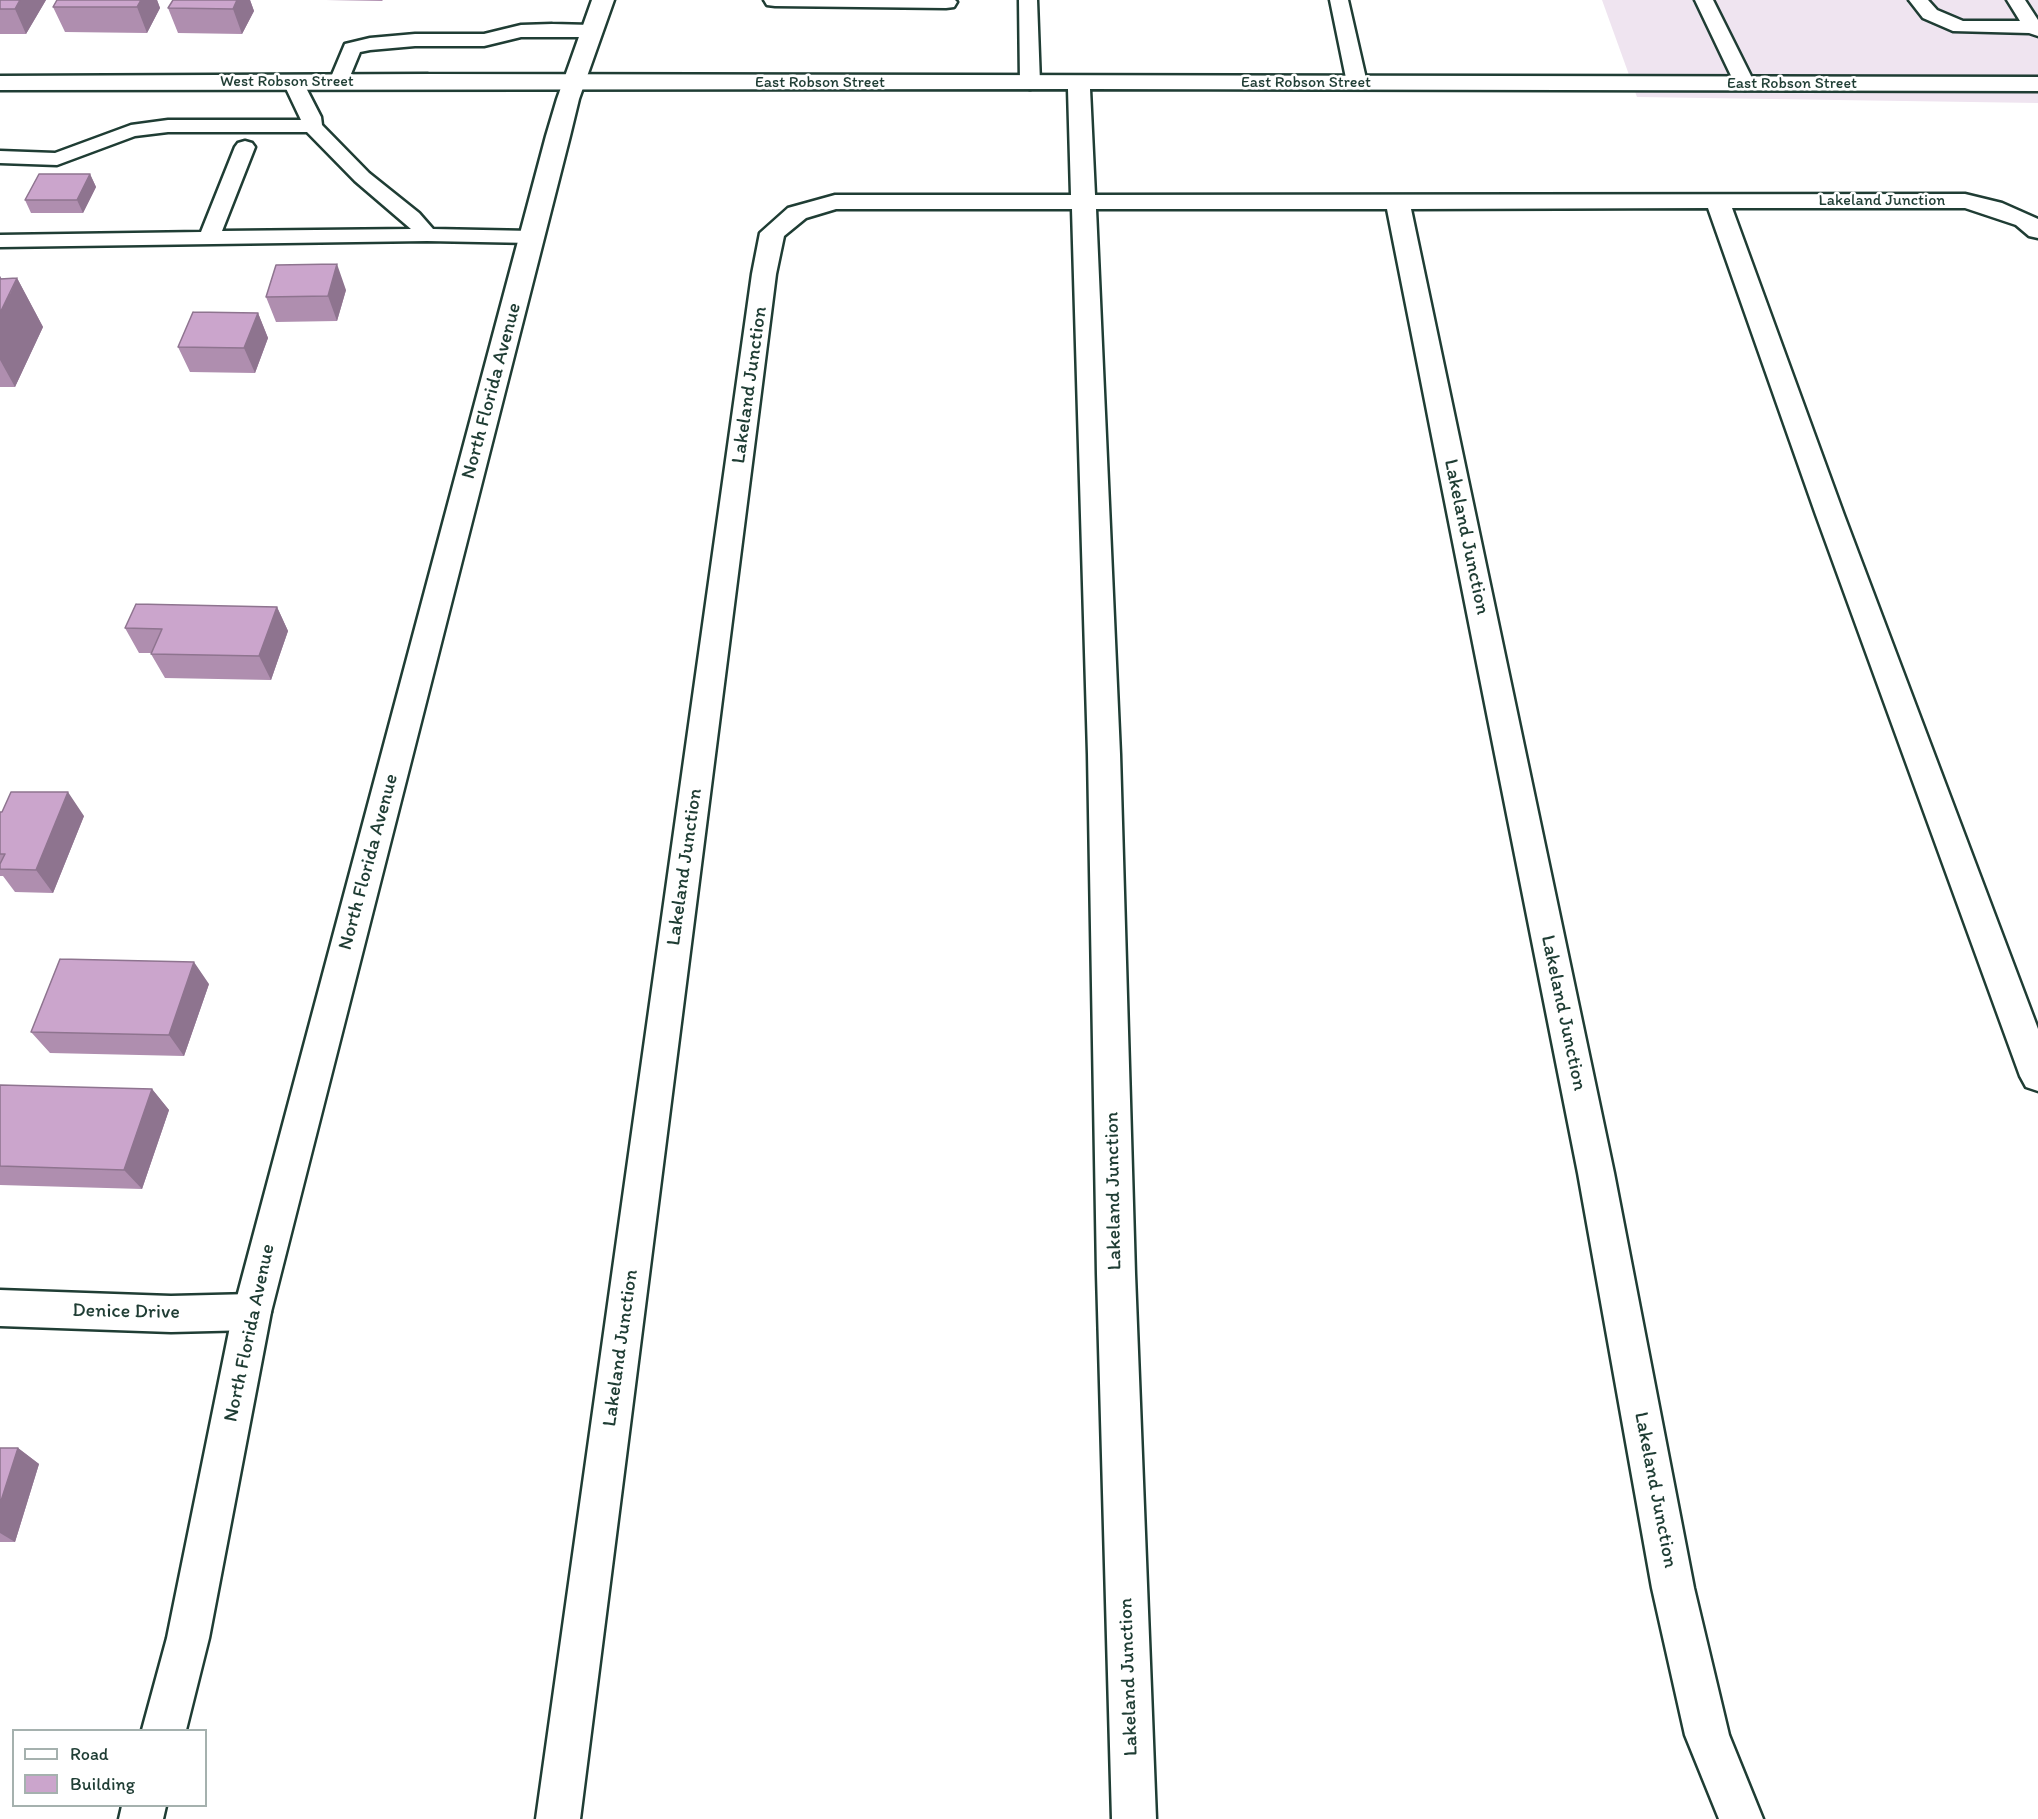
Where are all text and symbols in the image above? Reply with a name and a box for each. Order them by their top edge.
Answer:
street label: West Robson Street [220,72,354,92]
street label: East Robson Street [755,73,885,93]
street label: East Robson Street [1241,73,1371,93]
street label: East Robson Street [1727,74,1857,94]
street label: Lakeland Junction [1819,191,1945,211]
street label: North Florida Avenue [457,300,527,482]
street label: Lakeland Junction [727,305,773,465]
street label: Lakeland Junction [1438,457,1494,617]
street label: North Florida Avenue [334,771,404,953]
street label: Lakeland Junction [662,787,708,947]
street label: Lakeland Junction [1535,933,1591,1093]
street label: Lakeland Junction [1101,1112,1127,1270]
street label: North Florida Avenue [219,1242,281,1424]
street label: Lakeland Junction [598,1268,644,1428]
street label: Denice Drive [72,1299,180,1325]
street label: Lakeland Junction [1628,1410,1682,1570]
street label: Lakeland Junction [1114,1597,1144,1757]
legend [12,1729,207,1807]
text: Road [70,1743,109,1765]
text: Building [70,1773,135,1795]

